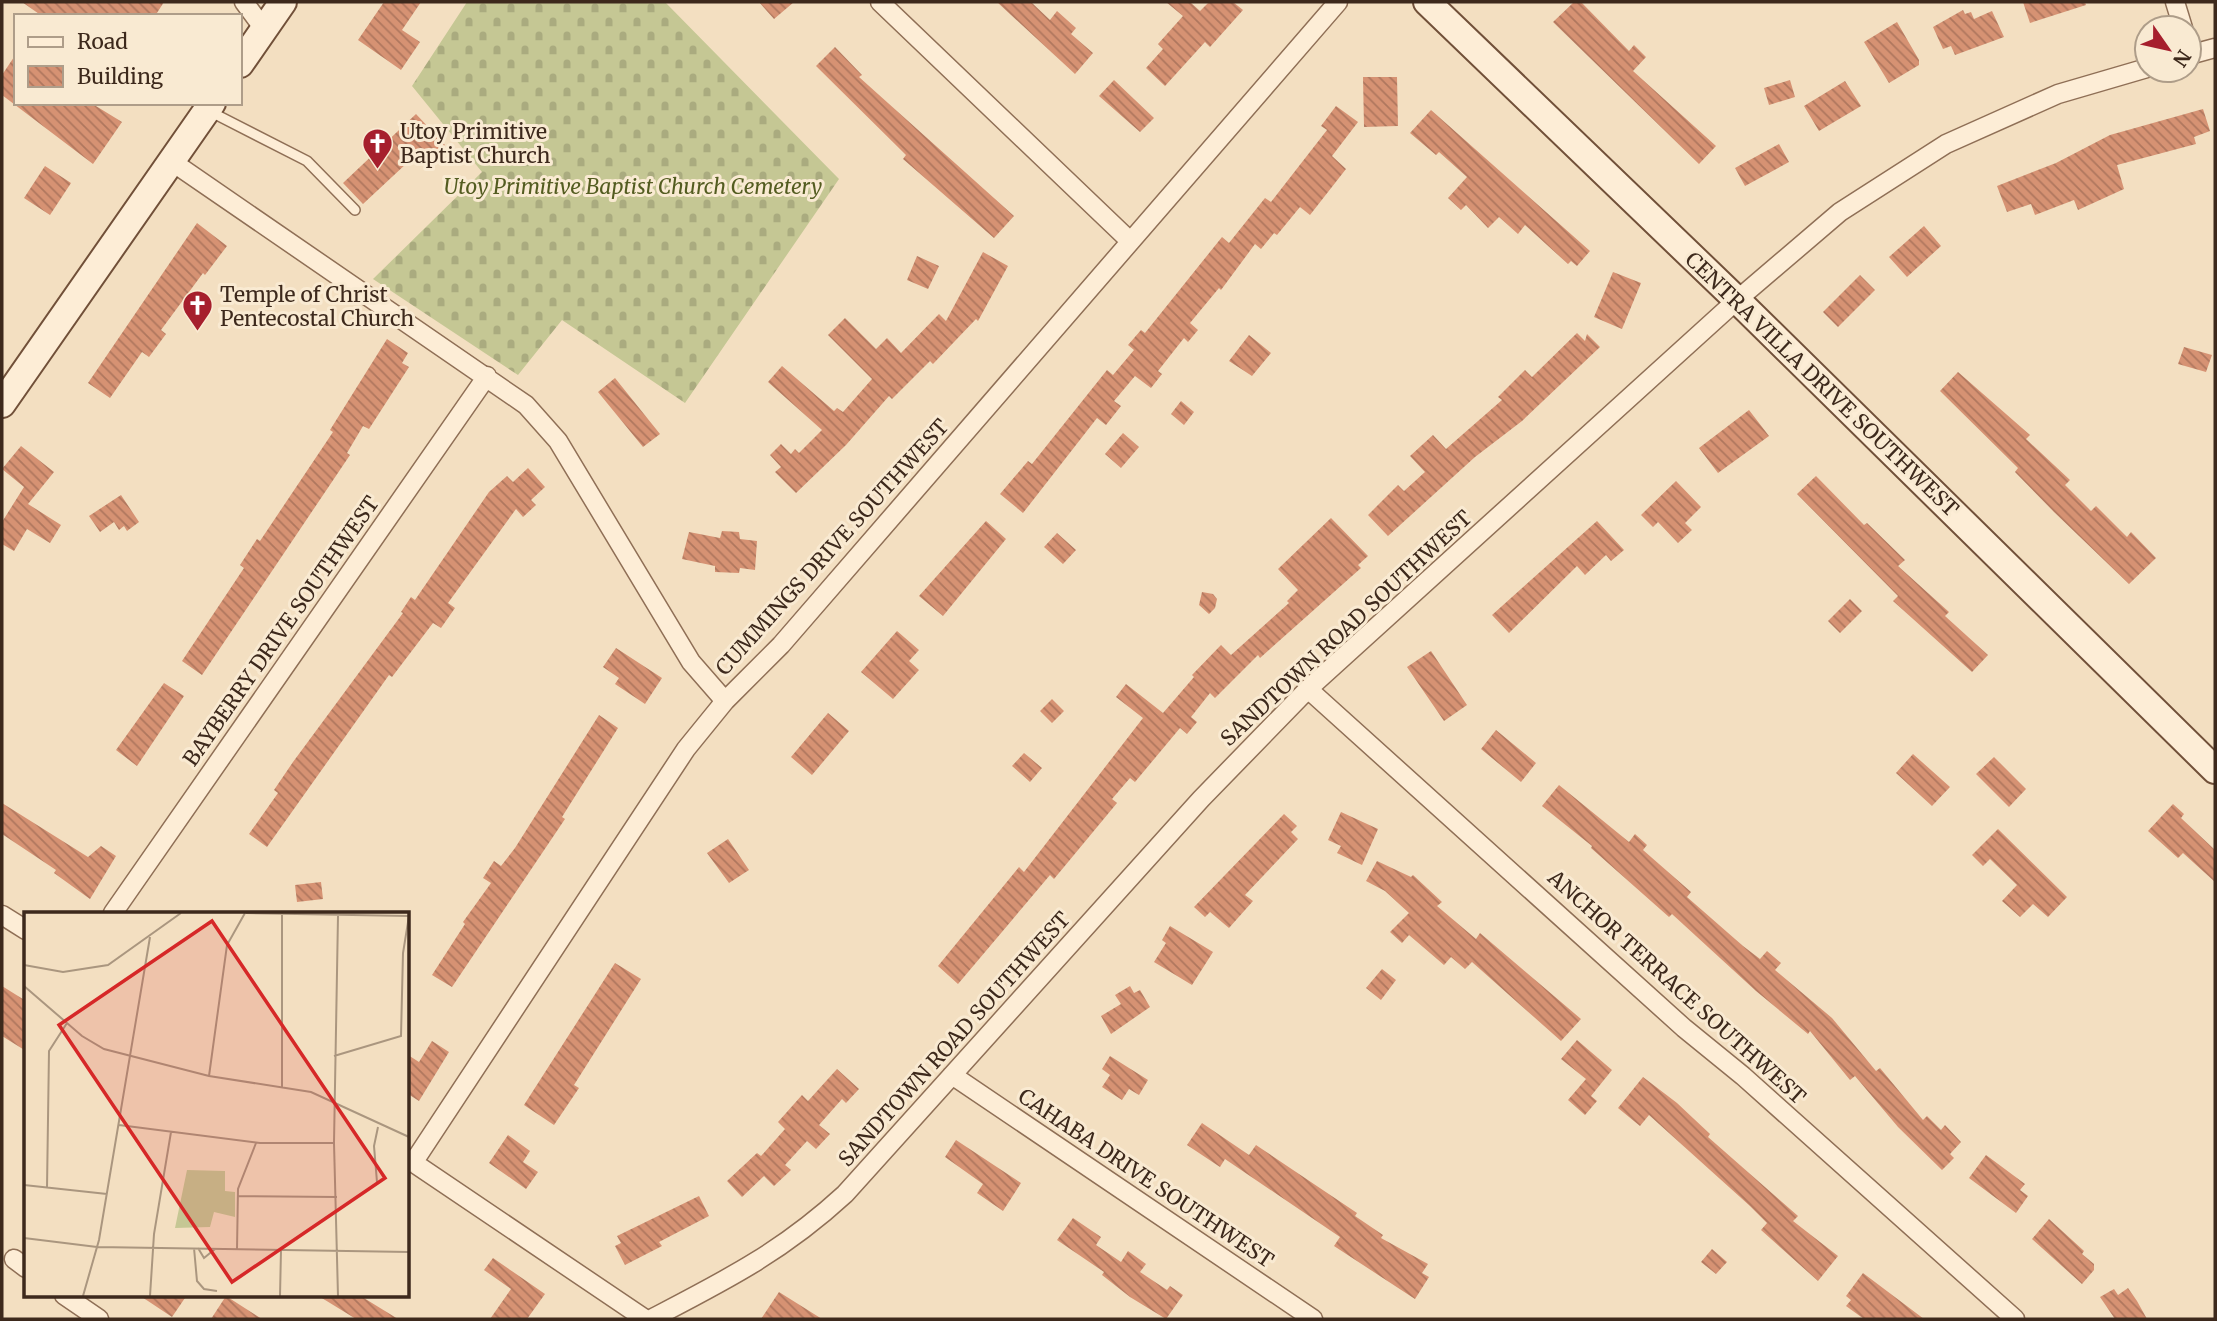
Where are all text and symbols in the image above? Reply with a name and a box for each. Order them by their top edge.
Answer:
legend [14,14,242,105]
north arrow [2133,14,2203,84]
text: Road [77,28,128,55]
text: N [2168,46,2196,71]
text: Building [77,63,164,90]
place label: Utoy Primitive Baptist Church [400,118,550,169]
church icon: Utoy Primitive Baptist Church [360,126,394,170]
park label: Utoy Primitive Baptist Church Cemetery [444,173,822,200]
street label: CENTRA VILLA DRIVE SOUTHWEST [1680,246,1965,522]
place label: Temple of Christ Pentecostal Church [220,281,414,332]
church icon: Temple of Christ Pentecostal Church [180,289,214,333]
street label: CUMMINGS DRIVE SOUTHWEST [710,413,955,681]
street label: BAYBERRY DRIVE SOUTHWEST [177,490,385,771]
street label: SANDTOWN ROAD SOUTHWEST [1215,504,1478,752]
street label: ANCHOR TERRACE SOUTHWEST [1542,863,1812,1110]
street label: SANDTOWN ROAD SOUTHWEST [832,906,1076,1172]
inset map [24,912,410,1296]
street label: CAHABA DRIVE SOUTHWEST [1013,1082,1279,1274]

